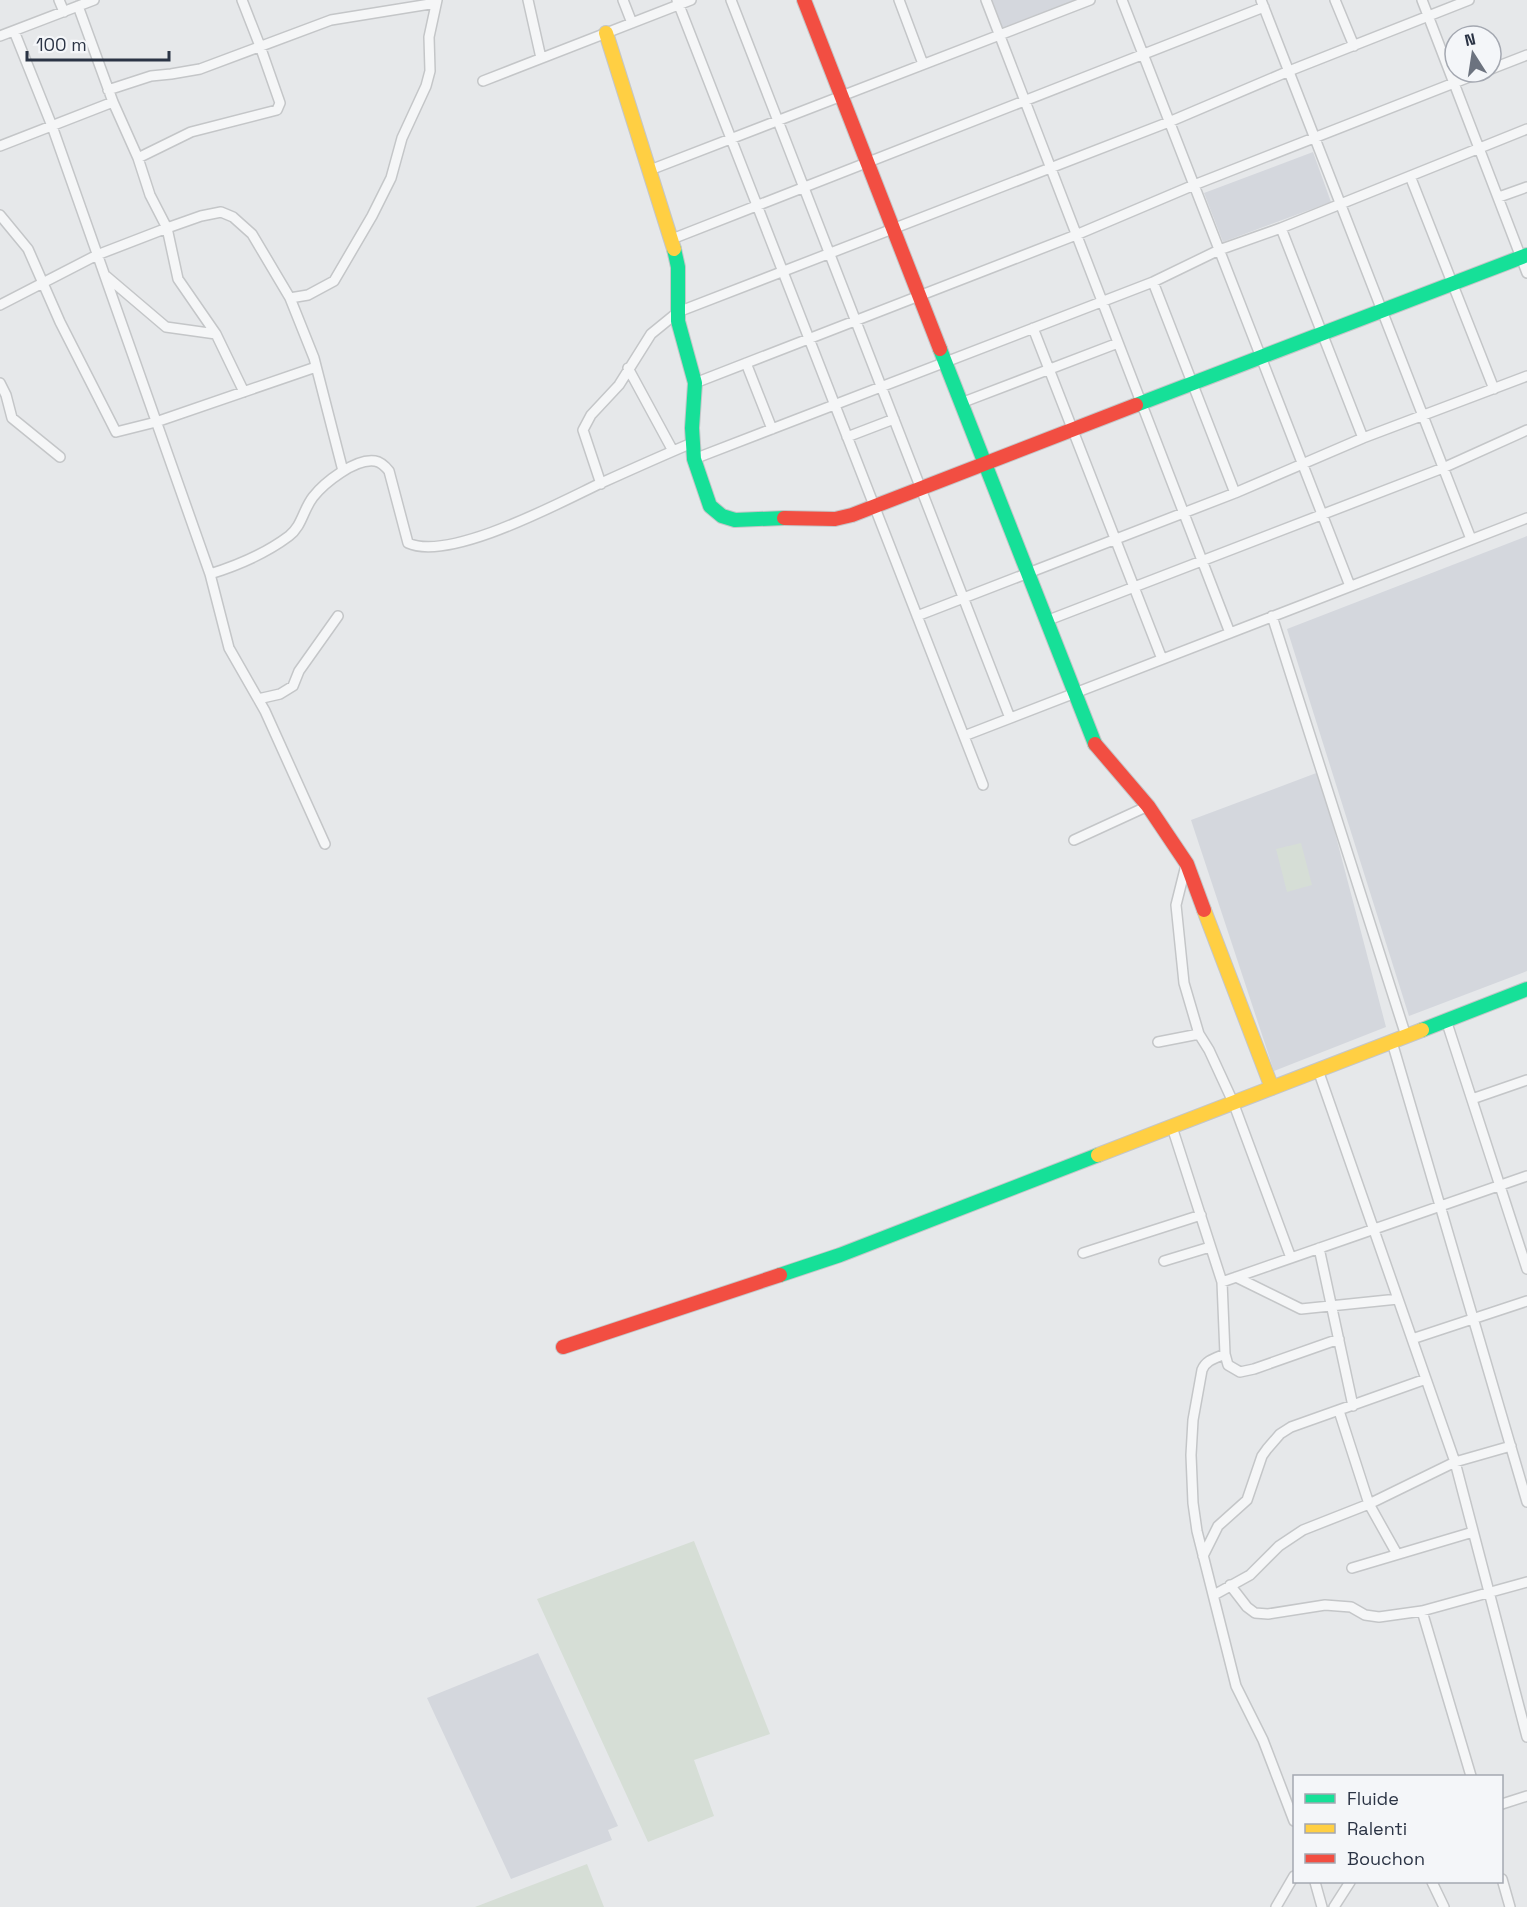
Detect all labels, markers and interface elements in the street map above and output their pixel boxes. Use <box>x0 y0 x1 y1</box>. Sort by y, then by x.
scale bar <box>27 24 170 62</box>
north arrow <box>1443 24 1503 84</box>
text: N <box>1463 28 1477 51</box>
text: 100 m <box>36 33 87 56</box>
legend <box>1293 1775 1503 1883</box>
text: Fluide <box>1347 1787 1399 1810</box>
text: Ralenti <box>1347 1817 1407 1840</box>
text: Bouchon <box>1347 1847 1425 1870</box>

